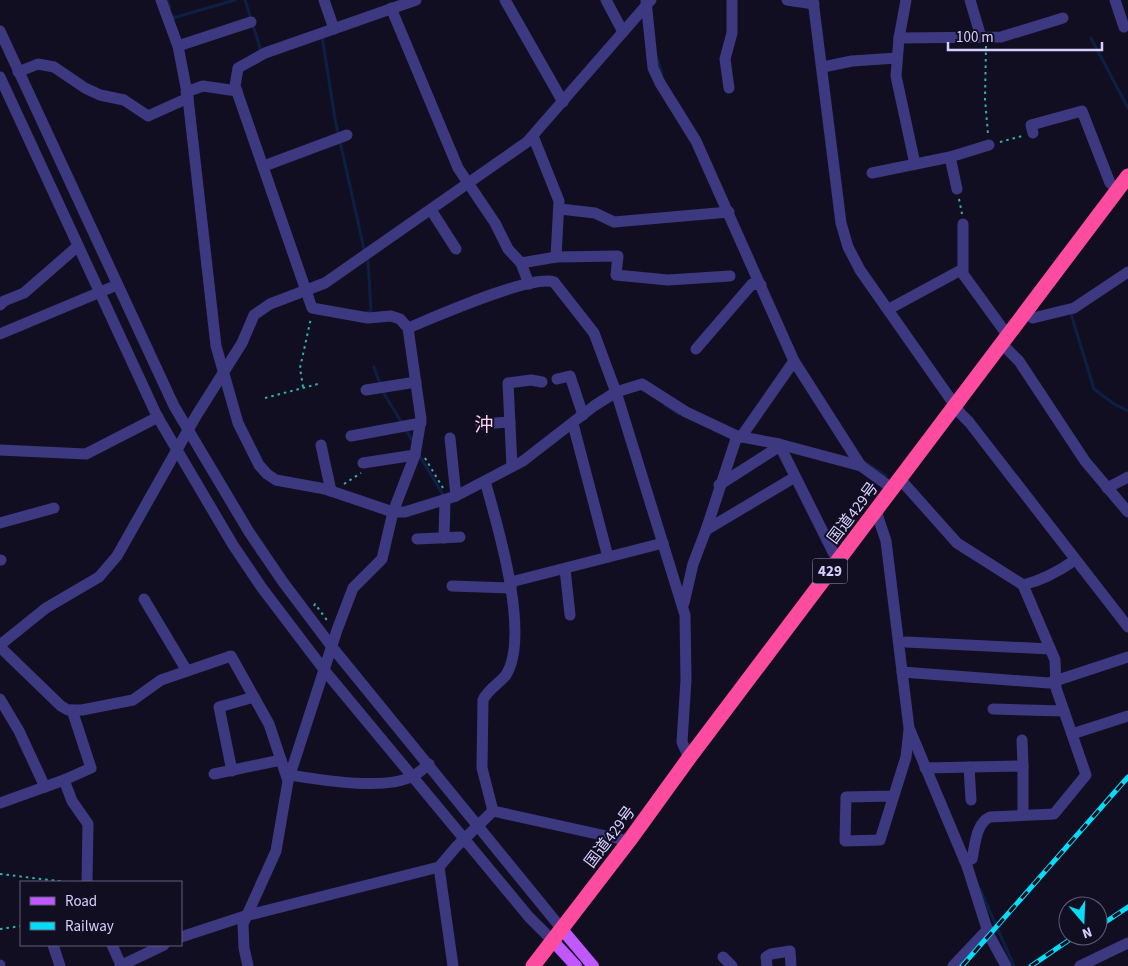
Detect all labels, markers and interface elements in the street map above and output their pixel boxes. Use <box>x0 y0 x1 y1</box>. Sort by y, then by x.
scale bar <box>948 20 1102 52</box>
text: 100 m <box>956 27 994 48</box>
district label: 沖 <box>474 412 494 439</box>
street label: 国道429号 <box>823 478 883 548</box>
road number: 429 <box>812 558 848 584</box>
street label: 国道429号 <box>580 802 640 872</box>
legend <box>20 881 182 946</box>
text: Road <box>65 891 97 912</box>
north arrow <box>1058 896 1108 946</box>
text: Railway <box>65 916 114 937</box>
text: N <box>1079 921 1095 943</box>

